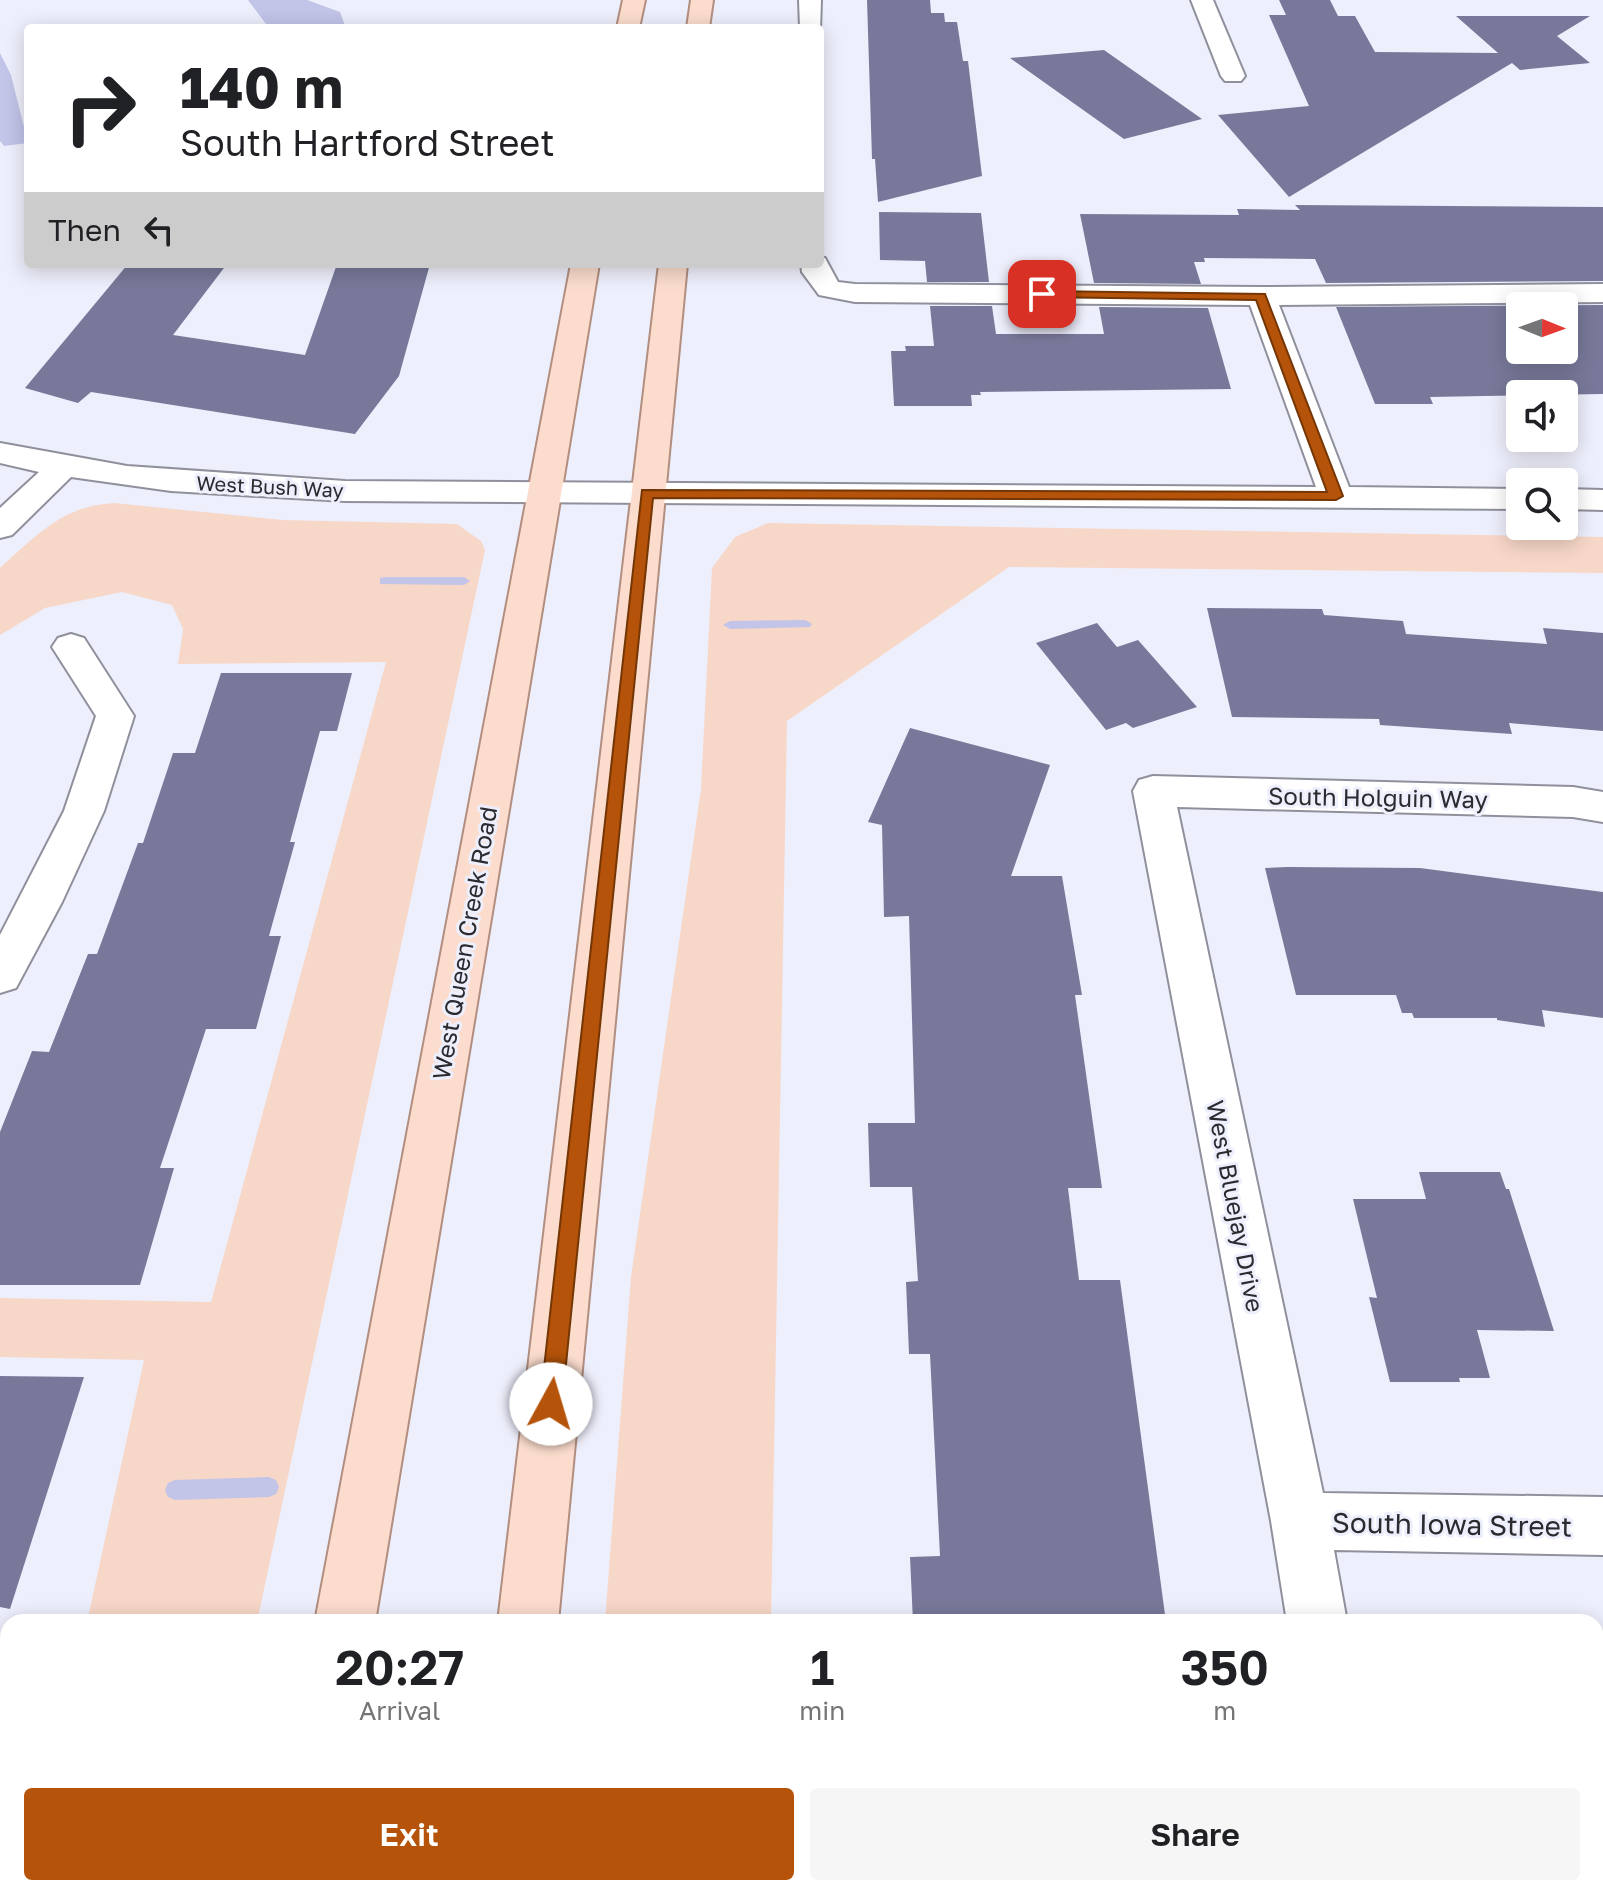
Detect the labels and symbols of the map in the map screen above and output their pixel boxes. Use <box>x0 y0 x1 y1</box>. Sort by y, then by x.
pin <box>1008 260 1076 328</box>
north arrow <box>1506 292 1578 364</box>
street label: West Bush Way <box>196 470 344 502</box>
street label: South Holguin Way <box>1268 781 1488 813</box>
street label: West Queen Creek Road <box>426 804 502 1082</box>
street label: West Bluejay Drive <box>1201 1098 1271 1314</box>
position arrow <box>509 1362 593 1446</box>
street label: South Iowa Street <box>1332 1505 1572 1543</box>

